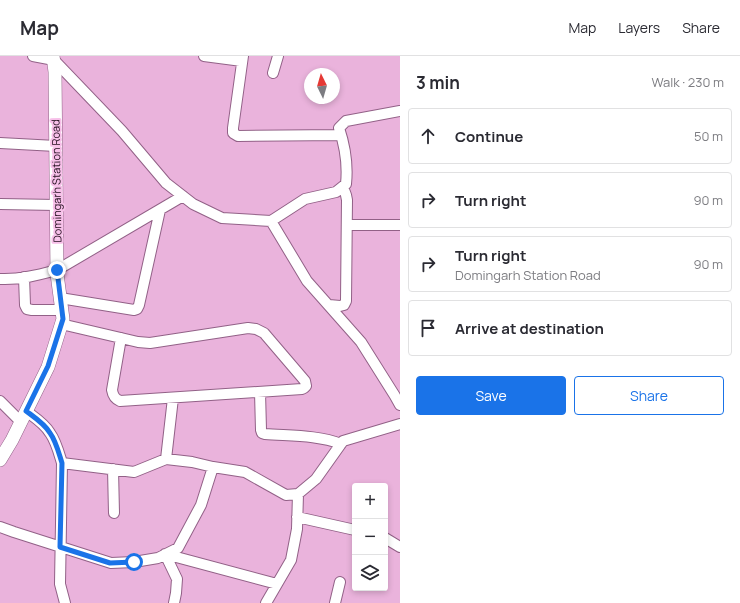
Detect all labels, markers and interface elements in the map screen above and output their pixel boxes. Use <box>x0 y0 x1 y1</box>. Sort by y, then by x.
text: Map <box>20 15 59 41</box>
text: Map <box>568 18 596 37</box>
text: Layers <box>618 18 660 37</box>
text: Share <box>682 18 720 37</box>
north arrow <box>304 68 340 104</box>
text: 3 min <box>416 71 460 94</box>
text: Walk · 230 m <box>651 73 724 91</box>
street label: Domingarh Station Road <box>47 119 65 243</box>
icon: ahead <box>417 125 439 147</box>
text: Continue <box>455 126 523 147</box>
text: 50 m <box>694 127 723 145</box>
icon: right <box>417 189 439 211</box>
text: Turn right <box>455 190 526 211</box>
text: 90 m <box>693 191 723 209</box>
text: Turn right <box>455 245 526 266</box>
icon: right <box>417 253 439 275</box>
text: 90 m <box>693 255 723 273</box>
route end <box>48 261 66 279</box>
text: Domingarh Station Road <box>455 266 601 284</box>
icon: arrive <box>417 317 439 339</box>
text: Arrive at destination <box>455 318 604 339</box>
button: Save <box>416 376 566 415</box>
button: Share <box>574 376 724 415</box>
map controls <box>352 483 388 591</box>
button: + <box>352 483 388 519</box>
button: − <box>352 519 388 555</box>
route start <box>125 553 143 571</box>
button: layers <box>352 555 388 591</box>

